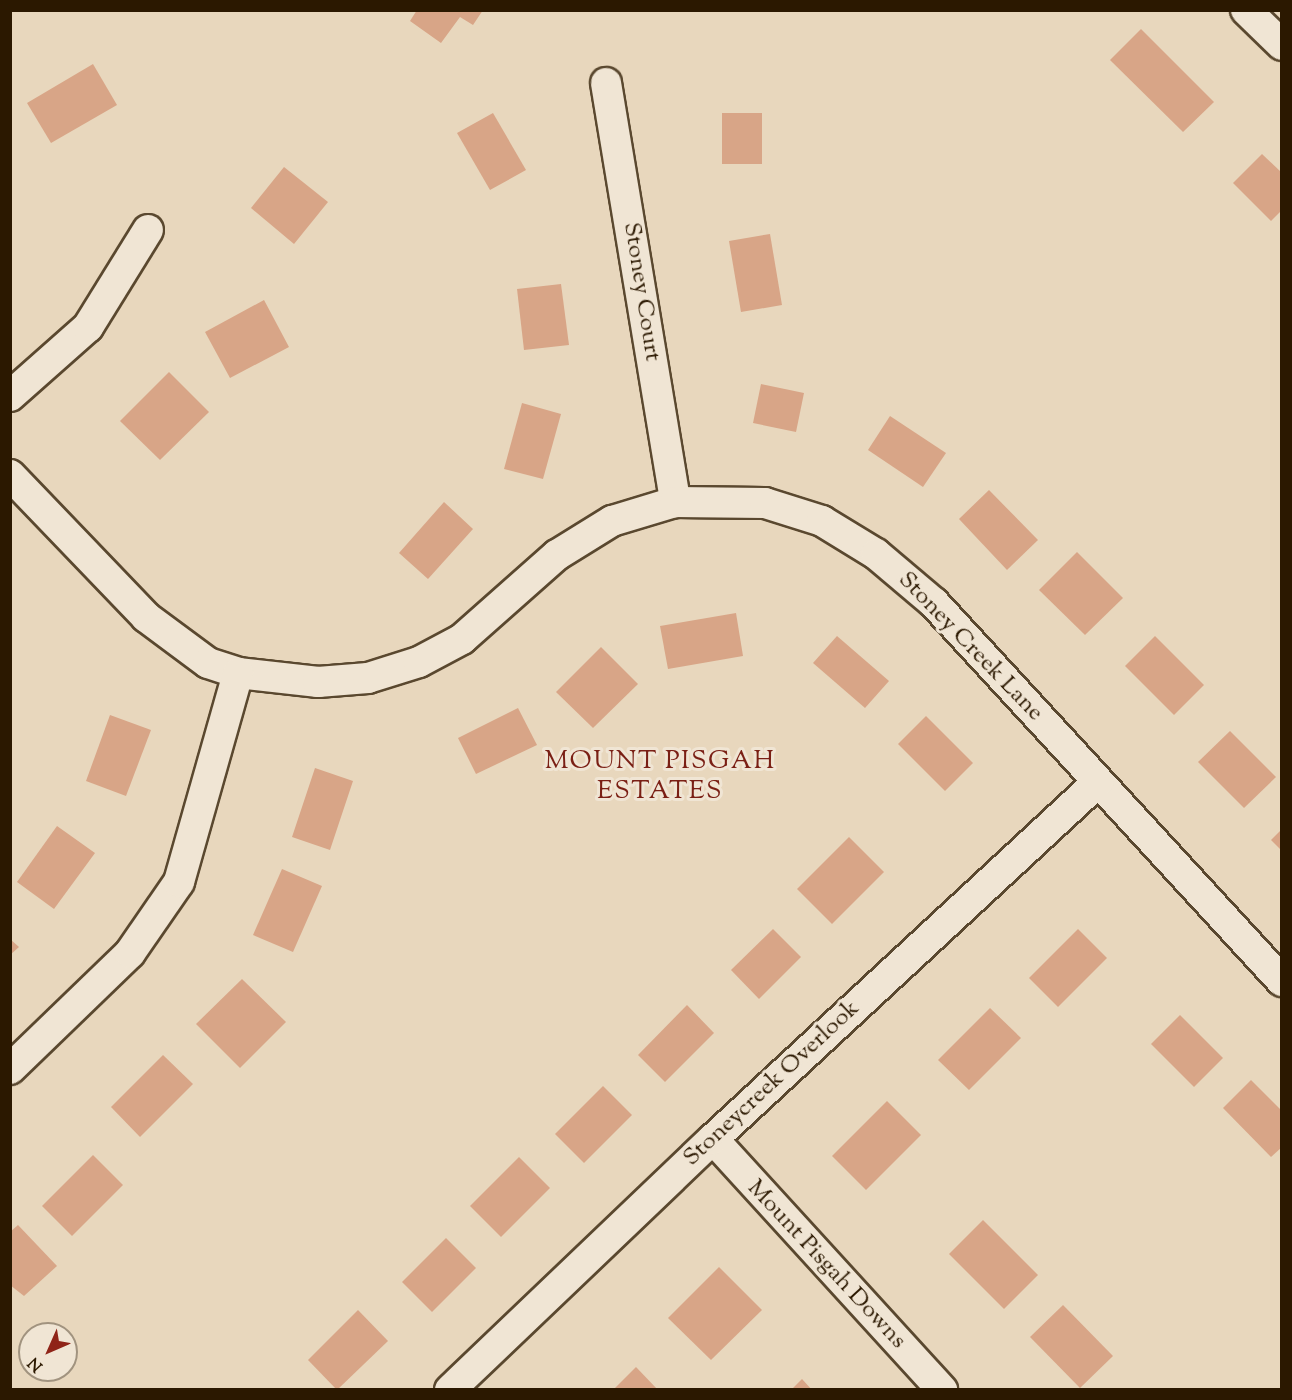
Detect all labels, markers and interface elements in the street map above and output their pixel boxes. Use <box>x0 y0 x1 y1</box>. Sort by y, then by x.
street label: Stoney Court <box>616 220 666 364</box>
street label: Stoney Creek Lane <box>891 566 1049 728</box>
district label: MOUNT PISGAH ESTATES <box>544 746 776 808</box>
street label: Stoneycreek Overlook <box>678 995 866 1173</box>
street label: Mount Pisgah Downs <box>740 1175 912 1355</box>
north arrow <box>18 1322 78 1382</box>
text: N <box>24 1351 49 1376</box>

